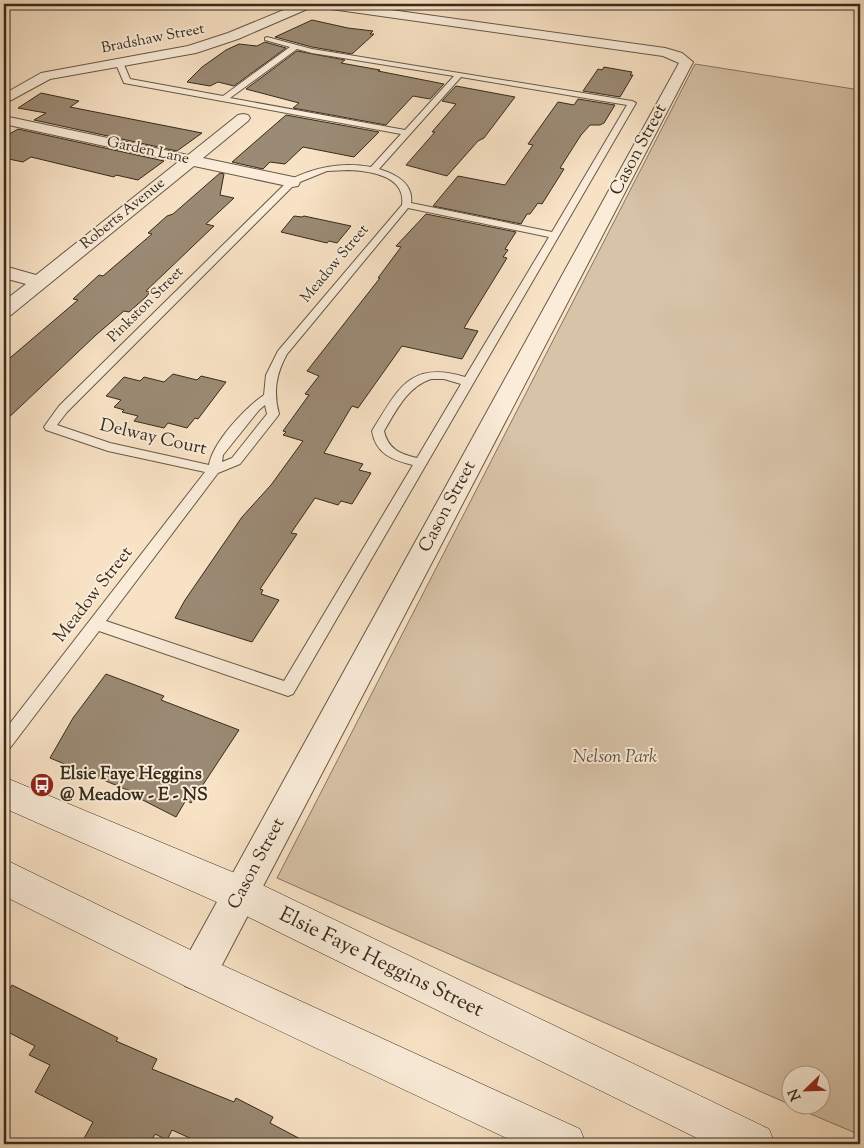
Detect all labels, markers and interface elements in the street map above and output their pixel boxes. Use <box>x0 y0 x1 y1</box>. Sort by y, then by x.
street label: Bradshaw Street <box>100 19 206 59</box>
street label: Cason Street <box>604 100 674 200</box>
street label: Garden Lane <box>105 132 191 170</box>
street label: Roberts Avenue <box>76 173 170 255</box>
street label: Meadow Street <box>296 220 374 308</box>
street label: Pinkston Street <box>103 262 189 348</box>
street label: Delway Court <box>97 413 209 463</box>
street label: Cason Street <box>413 457 483 557</box>
street label: Meadow Street <box>48 541 140 649</box>
park label: Nelson Park <box>573 745 657 771</box>
place label: Elsie Faye Heggins @ Meadow - E - NS <box>60 762 208 809</box>
bus stop icon: Elsie Faye Heggins @ Meadow - E - NS <box>29 772 55 798</box>
street label: Cason Street <box>222 814 292 914</box>
street label: Elsie Faye Heggins Street <box>274 900 488 1026</box>
north arrow <box>782 1066 832 1116</box>
text: N <box>784 1085 807 1103</box>

